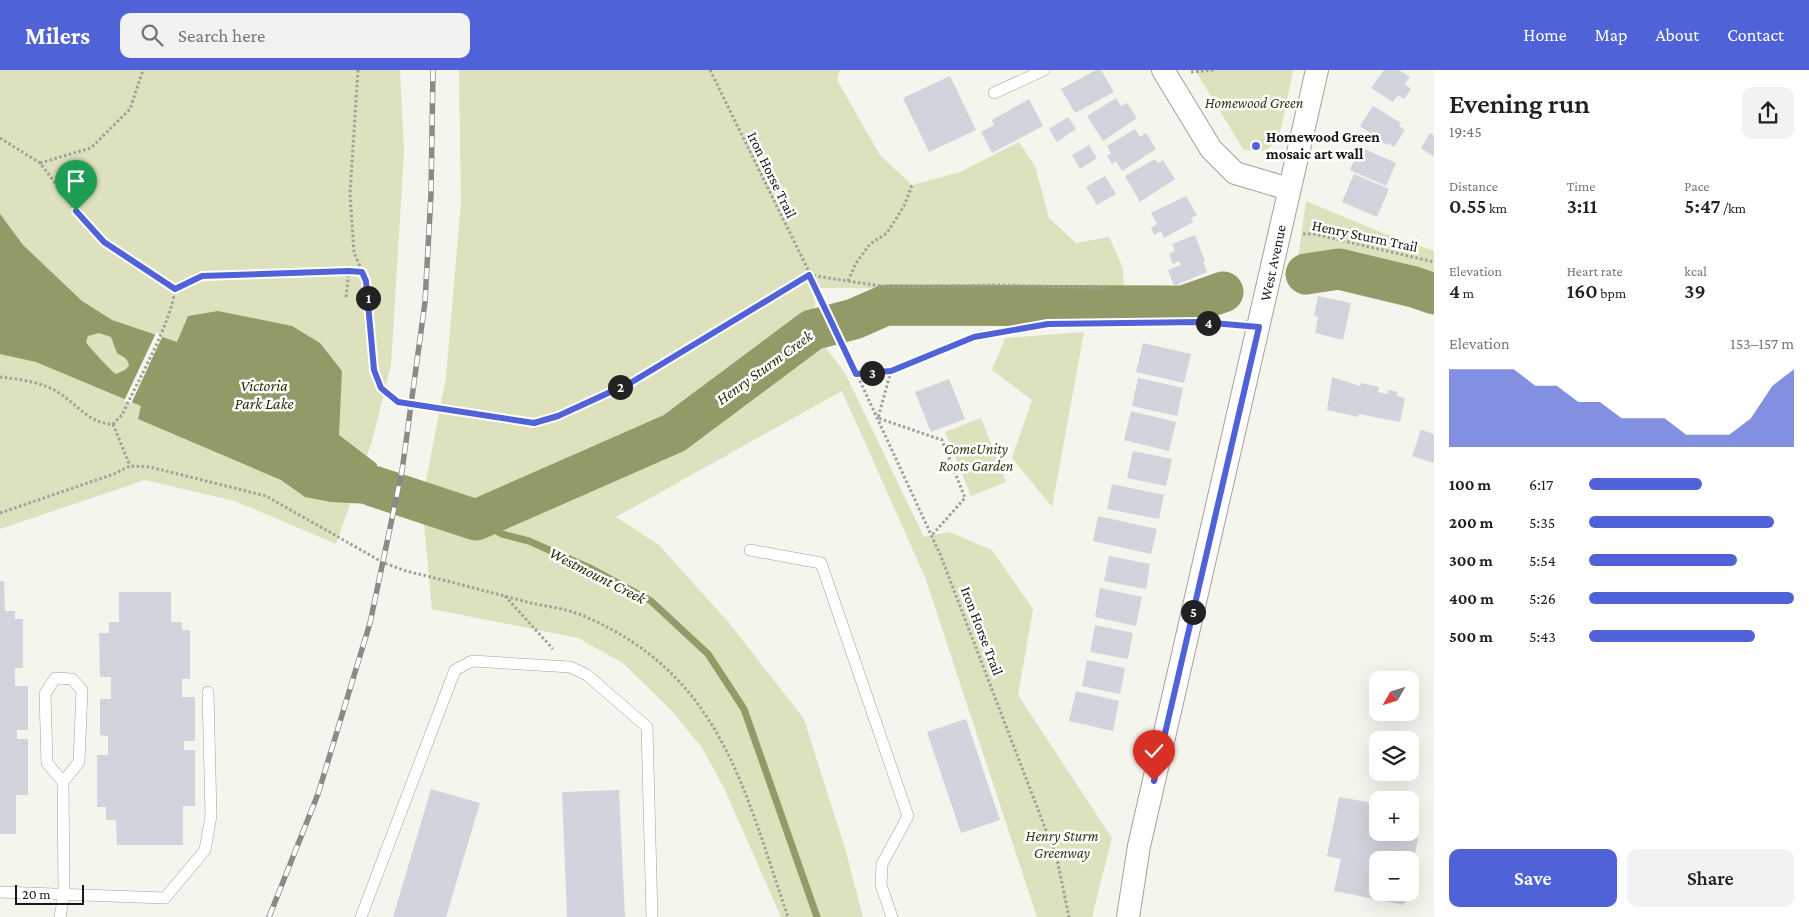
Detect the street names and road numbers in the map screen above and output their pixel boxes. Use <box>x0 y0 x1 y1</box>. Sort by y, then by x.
street label: Iron Horse Trail <box>744 129 800 221</box>
street label: Henry Sturm Trail <box>1310 217 1419 256</box>
street label: West Avenue <box>1257 223 1289 303</box>
street label: Iron Horse Trail <box>958 584 1006 678</box>

